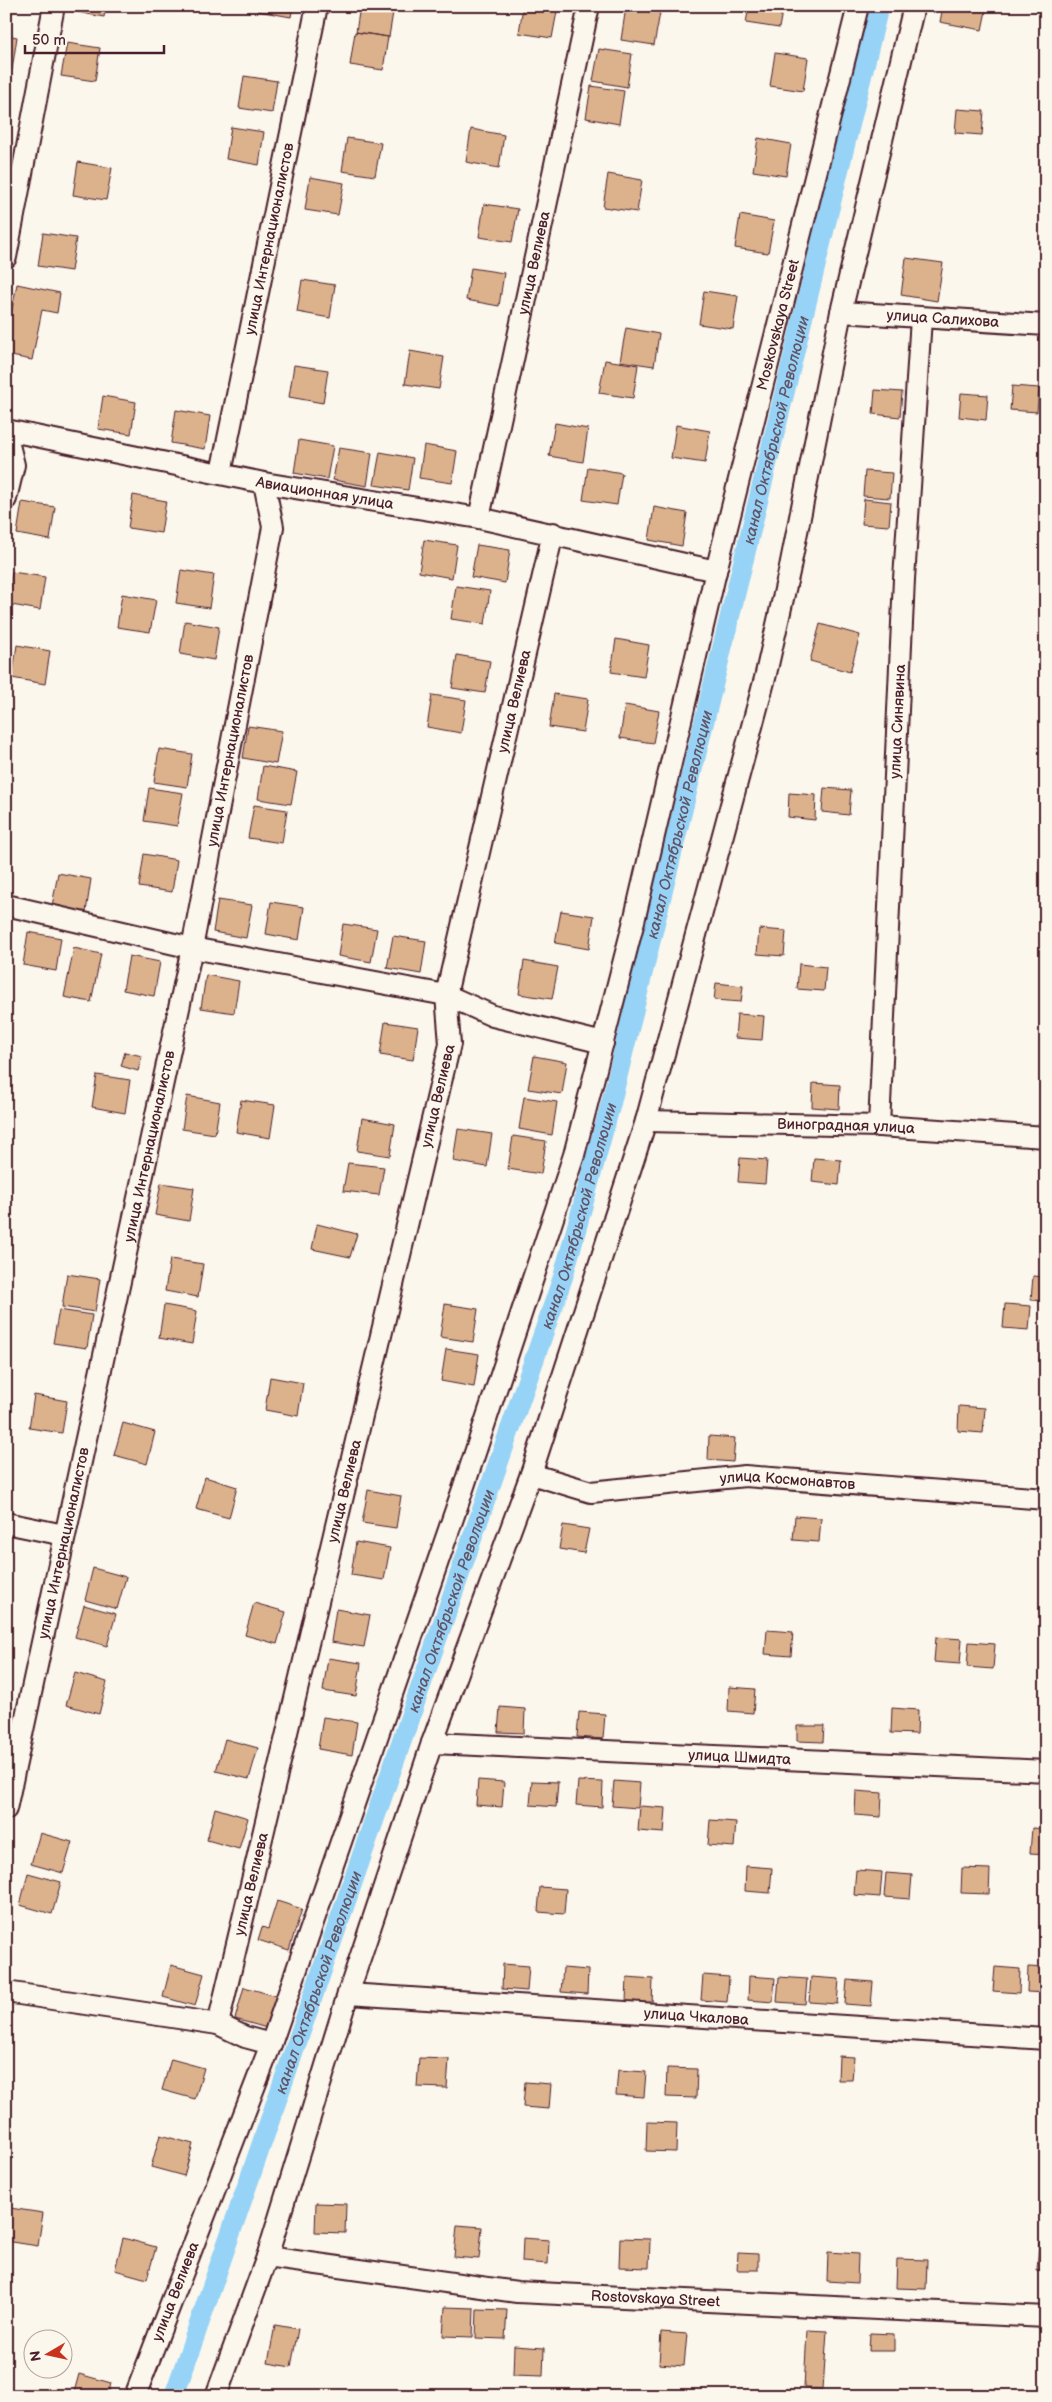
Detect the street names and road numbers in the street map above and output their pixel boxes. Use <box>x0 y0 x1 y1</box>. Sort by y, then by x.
street label: улица Интернационалистов <box>241 141 299 337</box>
street label: улица Велиева <box>514 209 555 316</box>
street label: Moskovskaya Street <box>753 257 804 392</box>
street label: улица Салихова <box>886 306 1000 332</box>
street label: Авиационная улица <box>253 472 395 514</box>
street label: улица Велиева <box>493 648 536 755</box>
street label: улица Интернационалистов <box>203 653 258 848</box>
street label: улица Синявина <box>886 664 910 779</box>
street label: улица Велиева <box>417 1042 460 1150</box>
street label: улица Интернационалистов <box>120 1049 180 1244</box>
street label: Виноградная улица <box>777 1115 916 1138</box>
street label: улица Велиева <box>323 1437 366 1545</box>
street label: улица Интернационалистов <box>34 1446 94 1641</box>
street label: улица Космонавтов <box>719 1467 856 1494</box>
street label: улица Шмидта <box>688 1746 792 1769</box>
street label: улица Велиева <box>230 1831 273 1938</box>
street label: улица Чкалова <box>643 2004 750 2030</box>
street label: улица Велиева <box>148 2239 204 2344</box>
street label: Rostovskaya Street <box>590 2286 721 2312</box>

